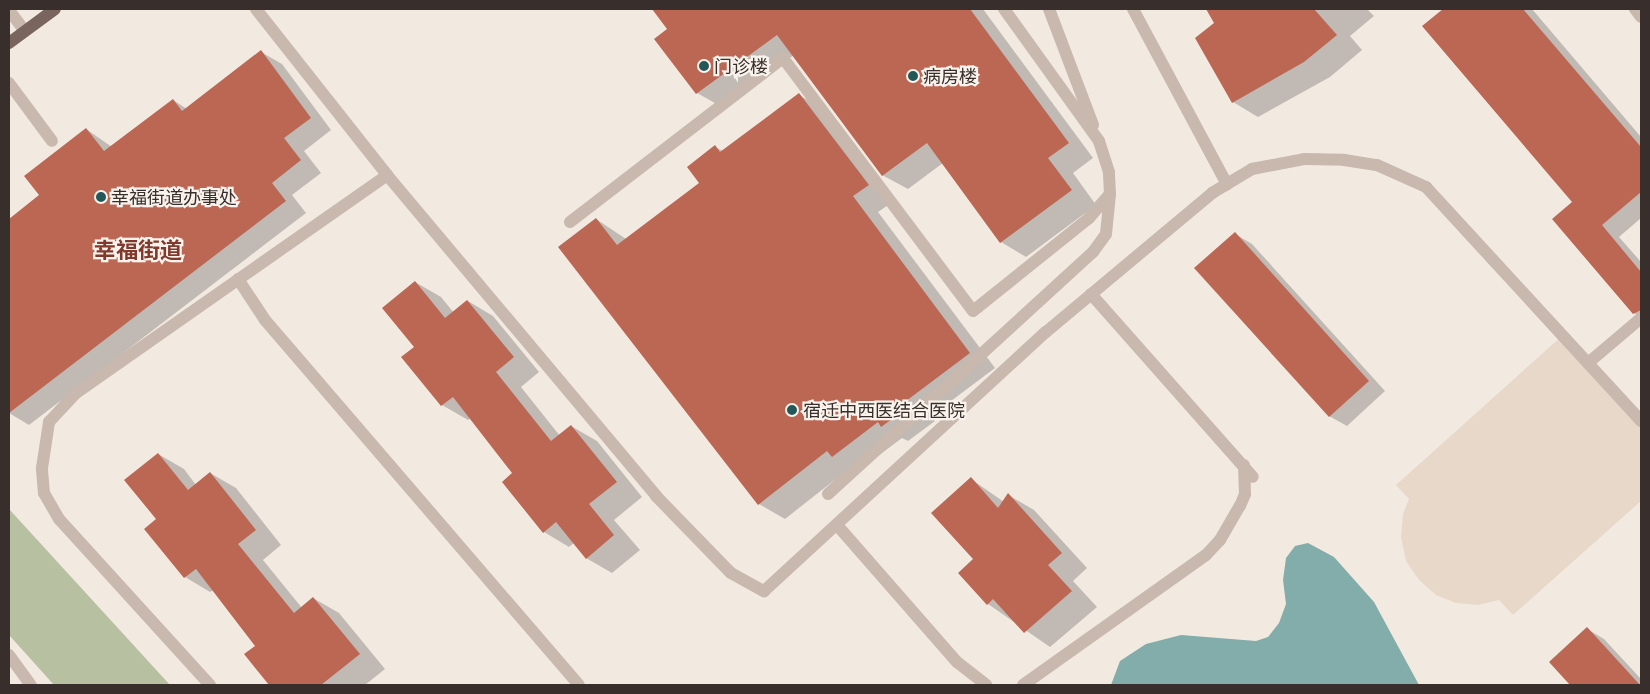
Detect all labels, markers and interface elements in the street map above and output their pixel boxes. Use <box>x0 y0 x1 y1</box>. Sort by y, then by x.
place label: 门诊楼 <box>714 55 768 77</box>
marker: 门诊楼 <box>698 60 710 72</box>
place label: 病房楼 <box>923 65 977 87</box>
marker: 病房楼 <box>907 70 919 82</box>
place label: 幸福街道办事处 <box>111 186 237 208</box>
marker: 幸福街道办事处 <box>95 191 107 203</box>
district label: 幸福街道 <box>94 237 182 263</box>
place label: 宿迁中西医结合医院 <box>803 399 965 421</box>
marker: 宿迁中西医结合医院 <box>785 403 799 417</box>

